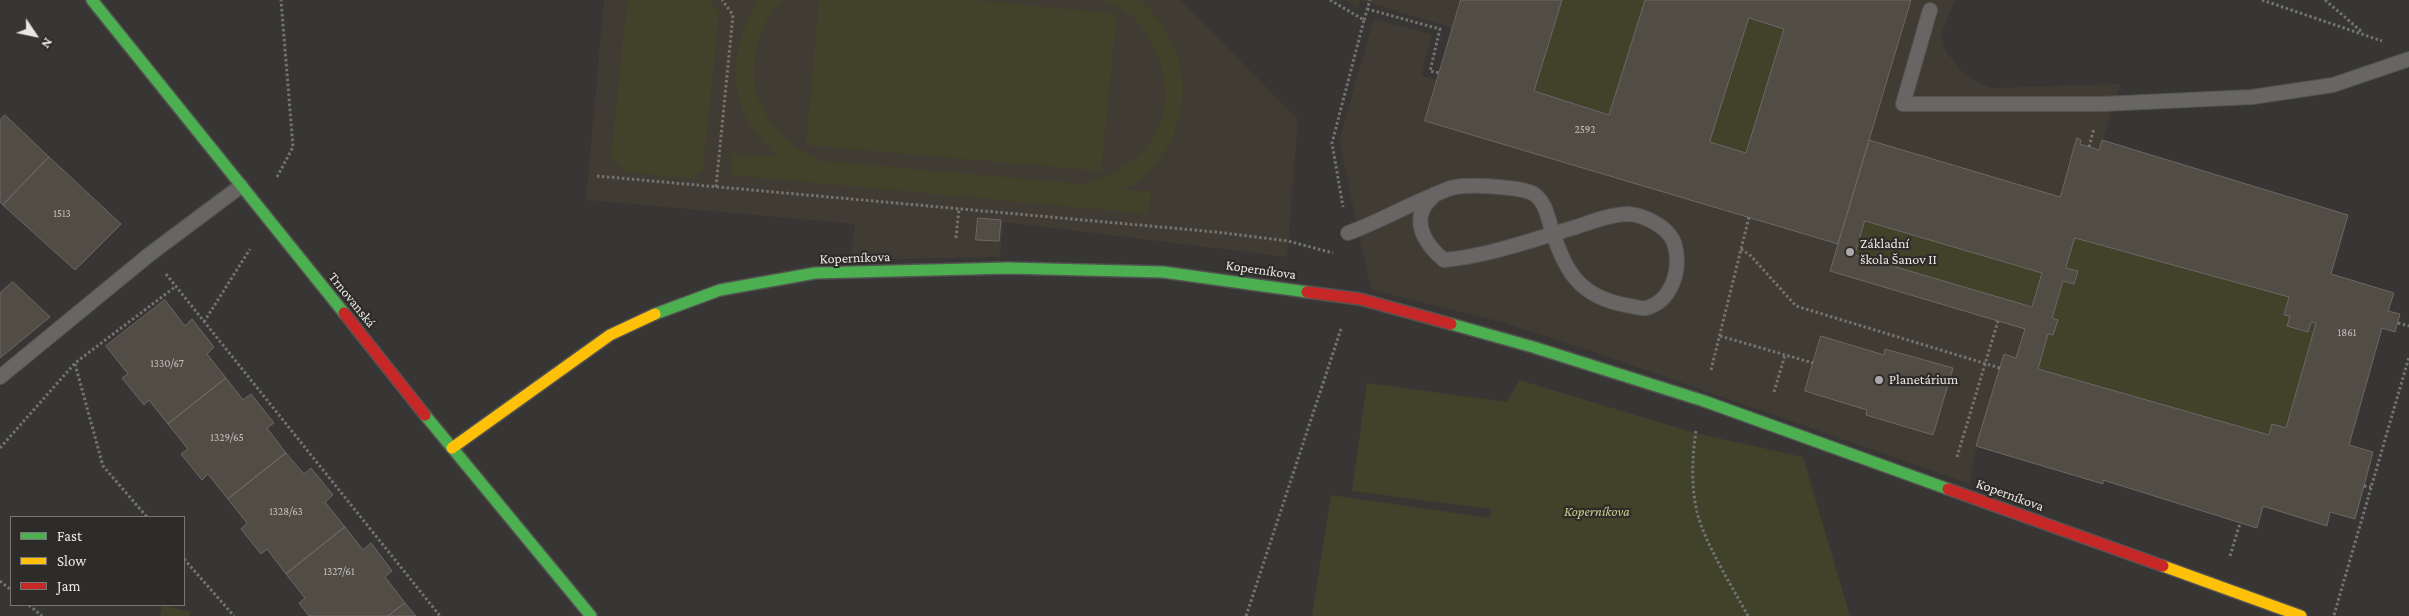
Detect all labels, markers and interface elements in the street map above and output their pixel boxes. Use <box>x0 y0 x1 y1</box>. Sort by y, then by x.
north arrow <box>10 10 60 60</box>
text: N <box>38 35 57 52</box>
house number: 2592 <box>1575 123 1595 137</box>
house number: 1513 <box>53 207 71 221</box>
place label: Základní škola Šanov II <box>1860 236 1937 268</box>
marker: Základní škola Šanov II <box>1844 246 1856 258</box>
street label: Koperníkova <box>819 248 891 268</box>
street label: Koperníkova <box>1225 257 1297 283</box>
street label: Trnovanská <box>325 269 379 331</box>
house number: 1861 <box>2338 326 2356 340</box>
house number: 1330/67 <box>150 357 184 371</box>
place label: Planetárium <box>1889 372 1958 388</box>
marker: Planetárium <box>1873 374 1885 386</box>
house number: 1329/65 <box>210 431 244 445</box>
street label: Koperníkova <box>1974 475 2046 515</box>
park label: Koperníkova <box>1564 504 1630 520</box>
house number: 1328/63 <box>269 505 303 519</box>
legend <box>10 516 185 606</box>
text: Fast <box>57 528 82 544</box>
text: Slow <box>57 553 86 569</box>
house number: 1327/61 <box>323 565 355 579</box>
text: Jam <box>57 578 80 594</box>

